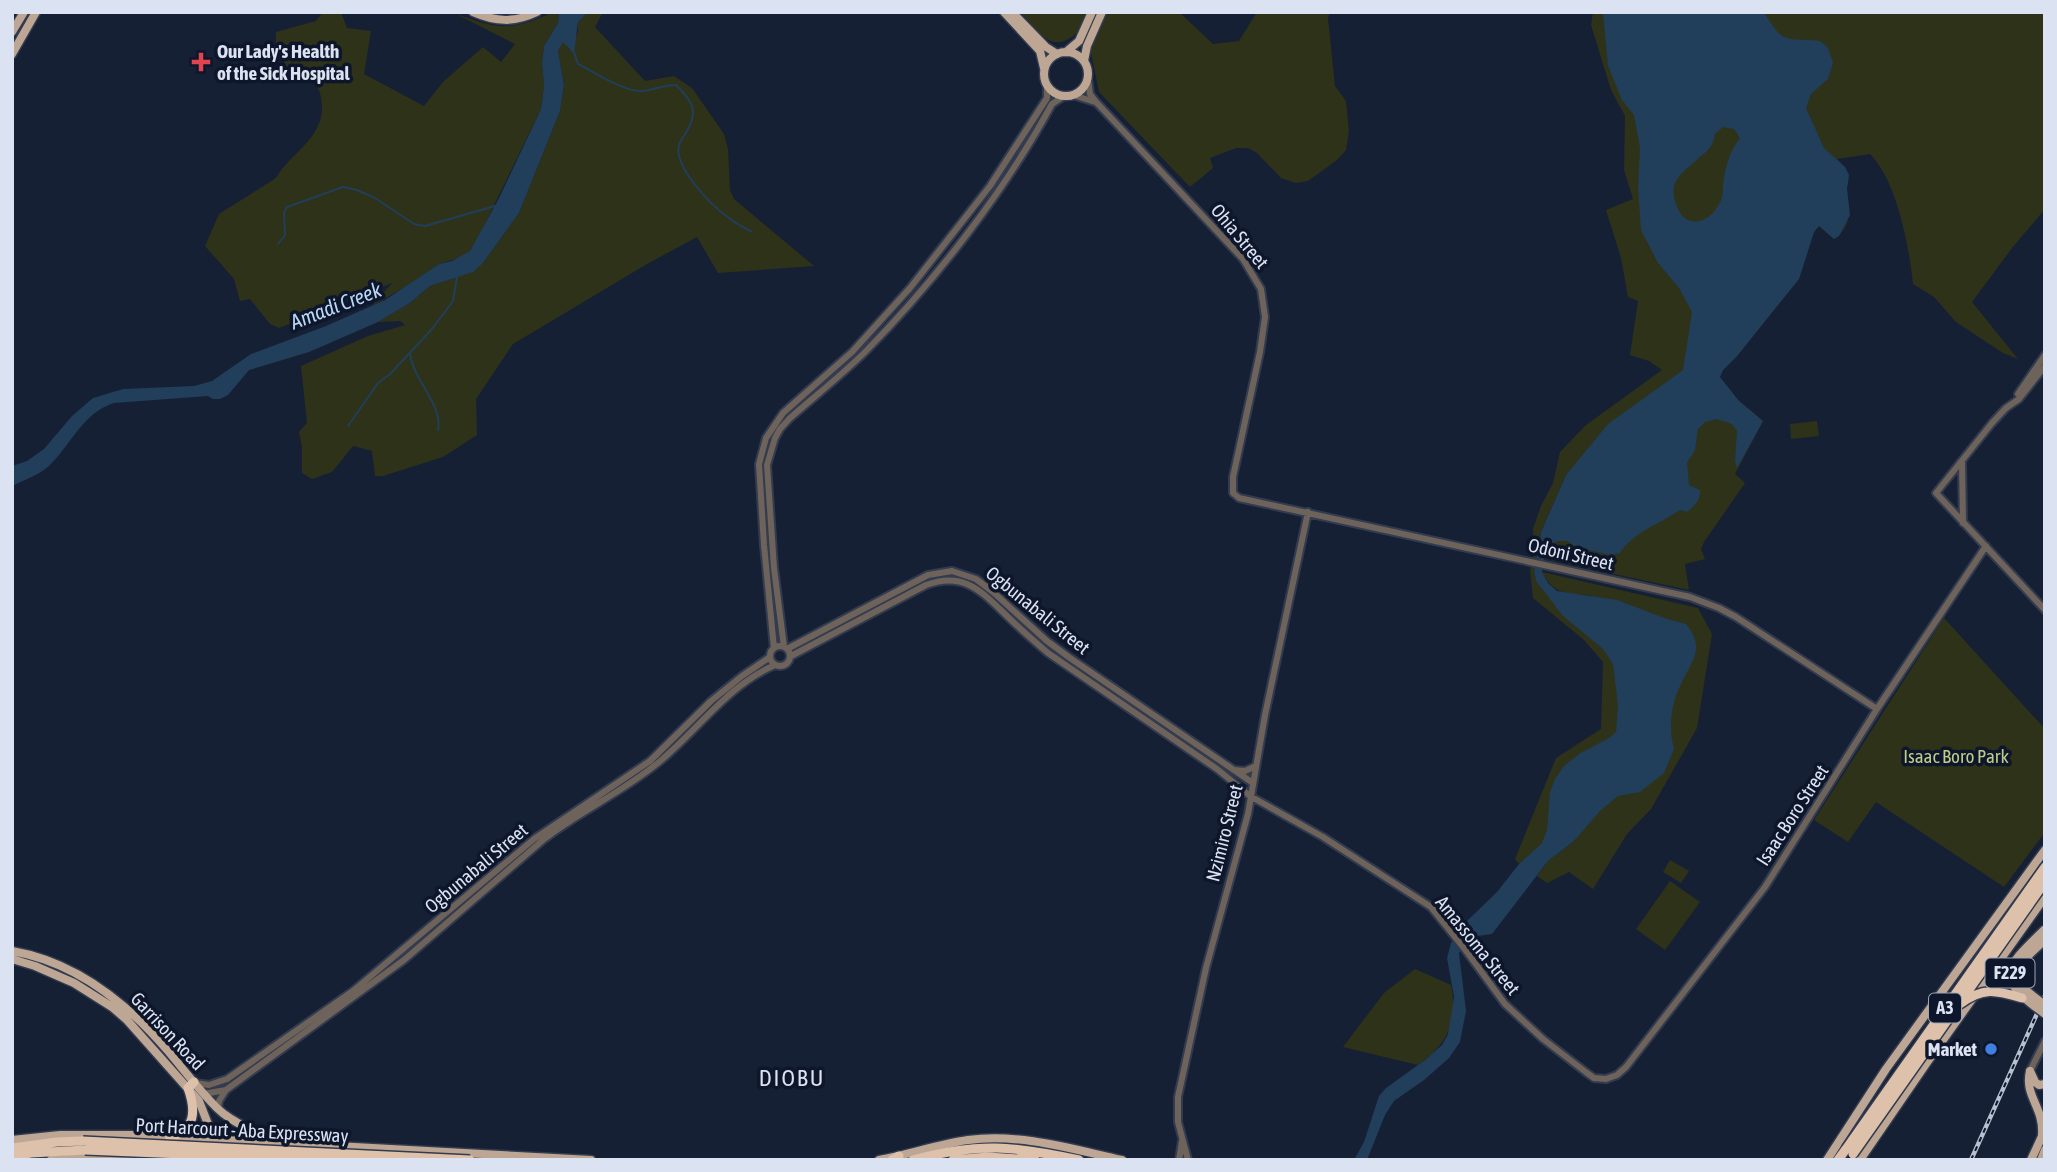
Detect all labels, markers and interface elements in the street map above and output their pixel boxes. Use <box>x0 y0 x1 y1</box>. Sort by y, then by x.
place label: Our Lady's Health of the Sick Hospital <box>217 40 350 84</box>
marker: Our Lady's Health of the Sick Hospital <box>191 52 211 72</box>
street label: Ohia Street <box>1207 199 1273 273</box>
water label: Amadi Creek <box>286 276 385 334</box>
street label: Odoni Street <box>1526 534 1616 574</box>
street label: Ogbunabali Street <box>982 561 1094 659</box>
park label: Isaac Boro Park <box>1903 745 2009 767</box>
street label: Isaac Boro Street <box>1751 761 1833 869</box>
street label: Nzimiro Street <box>1201 782 1247 884</box>
street label: Ogbunabali Street <box>420 819 532 917</box>
street label: Amassoma Street <box>1431 891 1525 999</box>
road number: F229 <box>1986 958 2035 988</box>
street label: Garrison Road <box>126 988 210 1074</box>
road number: A3 <box>1929 993 1961 1023</box>
place label: Market <box>1928 1038 1978 1060</box>
marker: Market <box>1983 1041 1999 1057</box>
district label: DIOBU <box>759 1065 825 1091</box>
street label: Port Harcourt - Aba Expressway <box>135 1113 349 1147</box>

